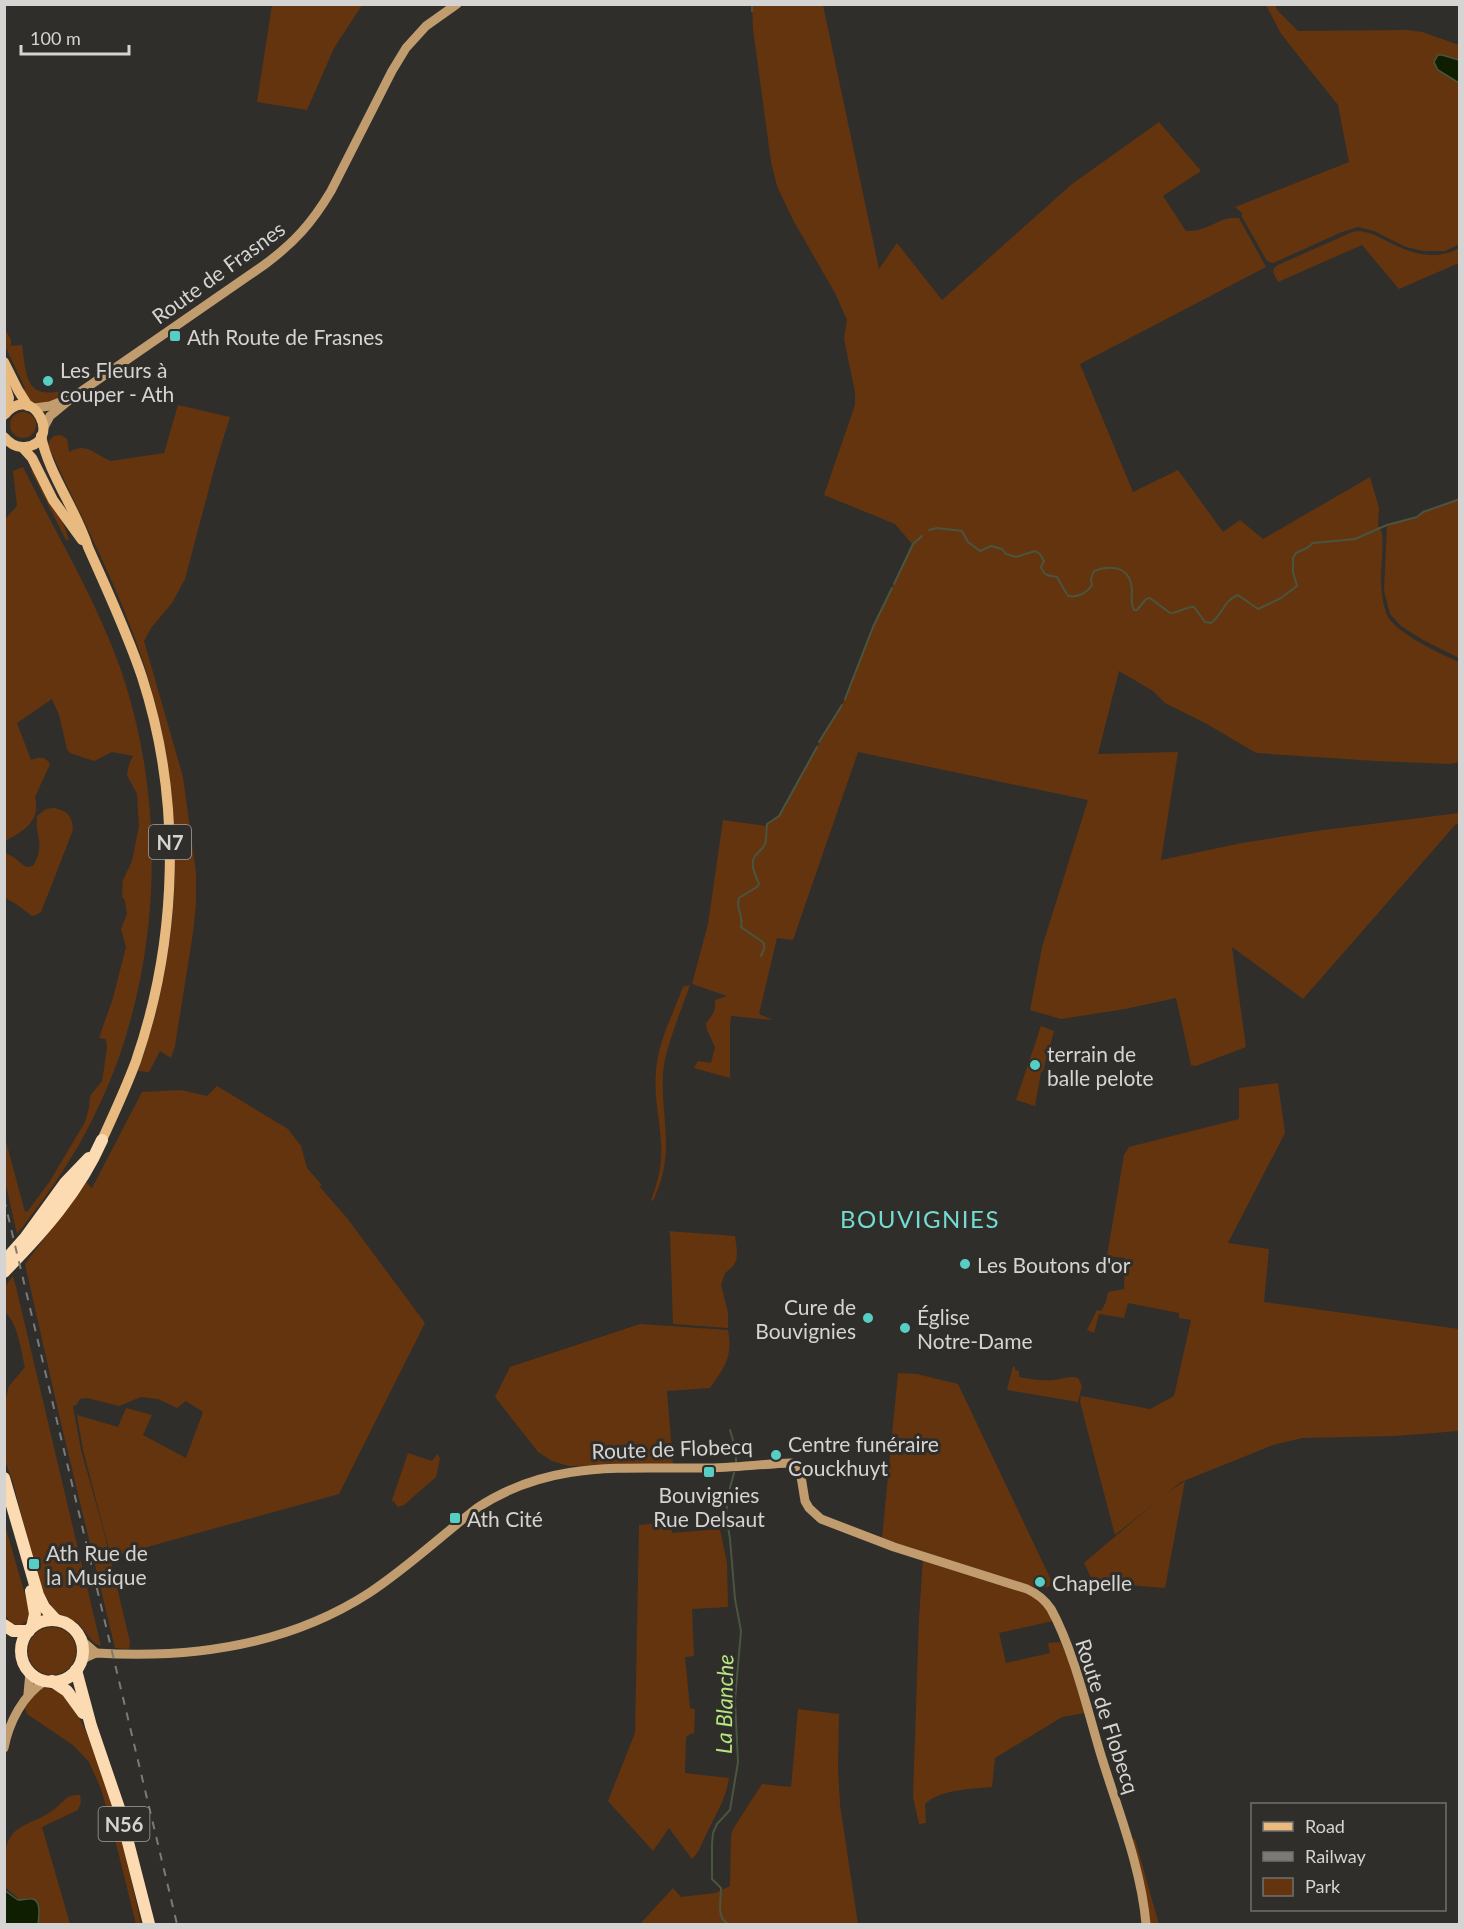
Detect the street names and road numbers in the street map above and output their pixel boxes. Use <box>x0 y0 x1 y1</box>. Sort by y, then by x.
street label: Route de Frasnes <box>147 215 289 329</box>
road number: N7 <box>149 825 191 859</box>
street label: Route de Flobecq <box>591 1433 753 1463</box>
street label: Route de Flobecq <box>1071 1635 1145 1797</box>
road number: N56 <box>98 1807 150 1841</box>

